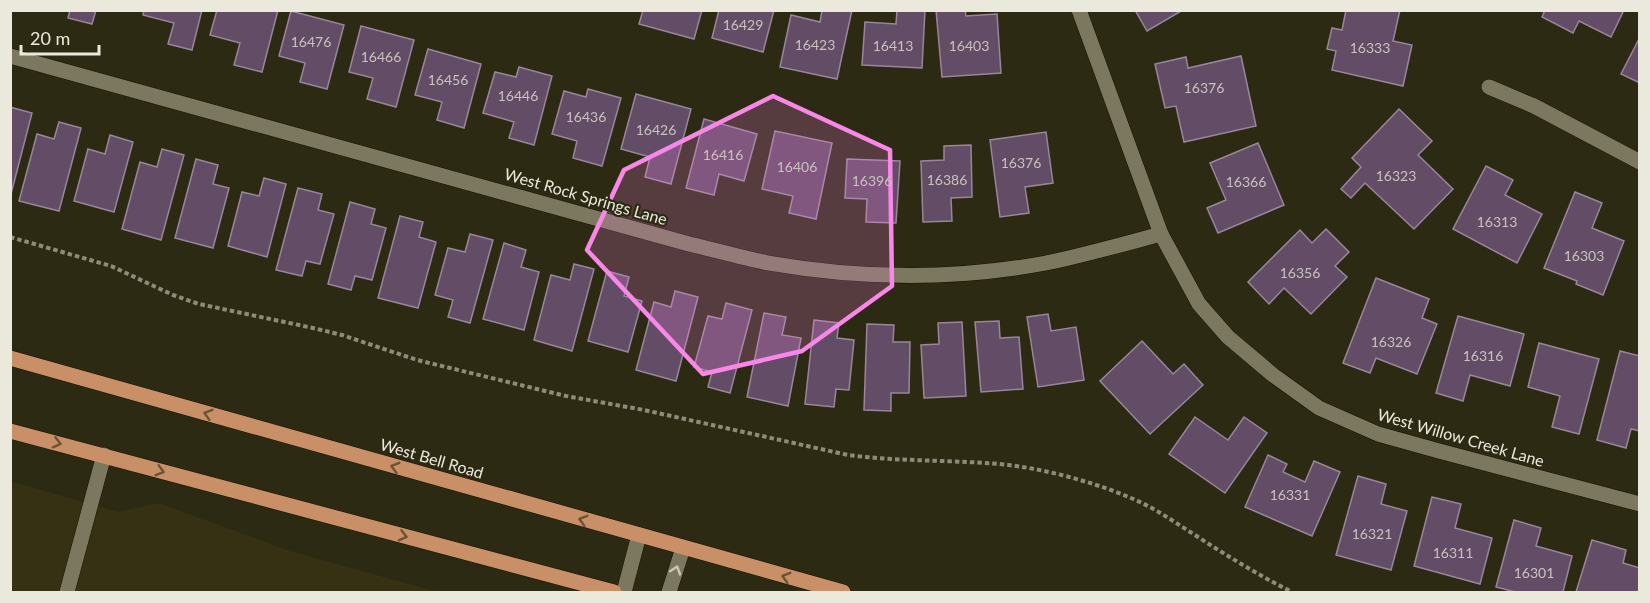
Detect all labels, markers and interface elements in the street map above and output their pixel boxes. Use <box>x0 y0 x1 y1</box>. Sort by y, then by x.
house number: 16429 <box>723 16 763 33</box>
scale bar <box>21 18 99 56</box>
text: 20 m <box>30 27 70 49</box>
house number: 16476 <box>291 33 331 50</box>
house number: 16423 <box>795 36 835 53</box>
house number: 16413 <box>873 37 913 54</box>
house number: 16403 <box>949 37 989 54</box>
house number: 16333 <box>1350 39 1390 56</box>
house number: 16466 <box>361 48 401 65</box>
house number: 16456 <box>428 71 468 88</box>
house number: 16376 <box>1184 79 1224 96</box>
house number: 16446 <box>498 87 538 104</box>
house number: 16436 <box>566 108 606 125</box>
house number: 16426 <box>636 121 676 138</box>
house number: 16416 <box>703 146 743 163</box>
house number: 16376 <box>1001 154 1041 171</box>
house number: 16406 <box>777 158 817 175</box>
street label: West Rock Springs Lane <box>503 164 669 228</box>
house number: 16323 <box>1376 167 1416 184</box>
house number: 16386 <box>927 171 967 188</box>
house number: 16396 <box>852 172 892 189</box>
house number: 16366 <box>1226 173 1266 190</box>
house number: 16313 <box>1477 213 1517 230</box>
house number: 16303 <box>1564 247 1604 264</box>
house number: 16356 <box>1280 264 1320 281</box>
house number: 16326 <box>1371 333 1411 350</box>
house number: 16316 <box>1463 347 1503 364</box>
street label: West Willow Creek Lane <box>1375 404 1547 470</box>
one-way arrow <box>203 409 214 421</box>
street label: West Bell Road <box>378 434 486 482</box>
one-way arrow <box>52 435 62 448</box>
one-way arrow <box>391 461 401 474</box>
one-way arrow <box>154 464 165 476</box>
house number: 16331 <box>1270 486 1310 503</box>
one-way arrow <box>578 514 588 527</box>
house number: 16321 <box>1352 525 1392 542</box>
one-way arrow <box>397 529 408 541</box>
house number: 16311 <box>1433 544 1473 561</box>
house number: 16301 <box>1514 564 1554 581</box>
one-way arrow <box>669 565 681 576</box>
one-way arrow <box>782 572 792 584</box>

